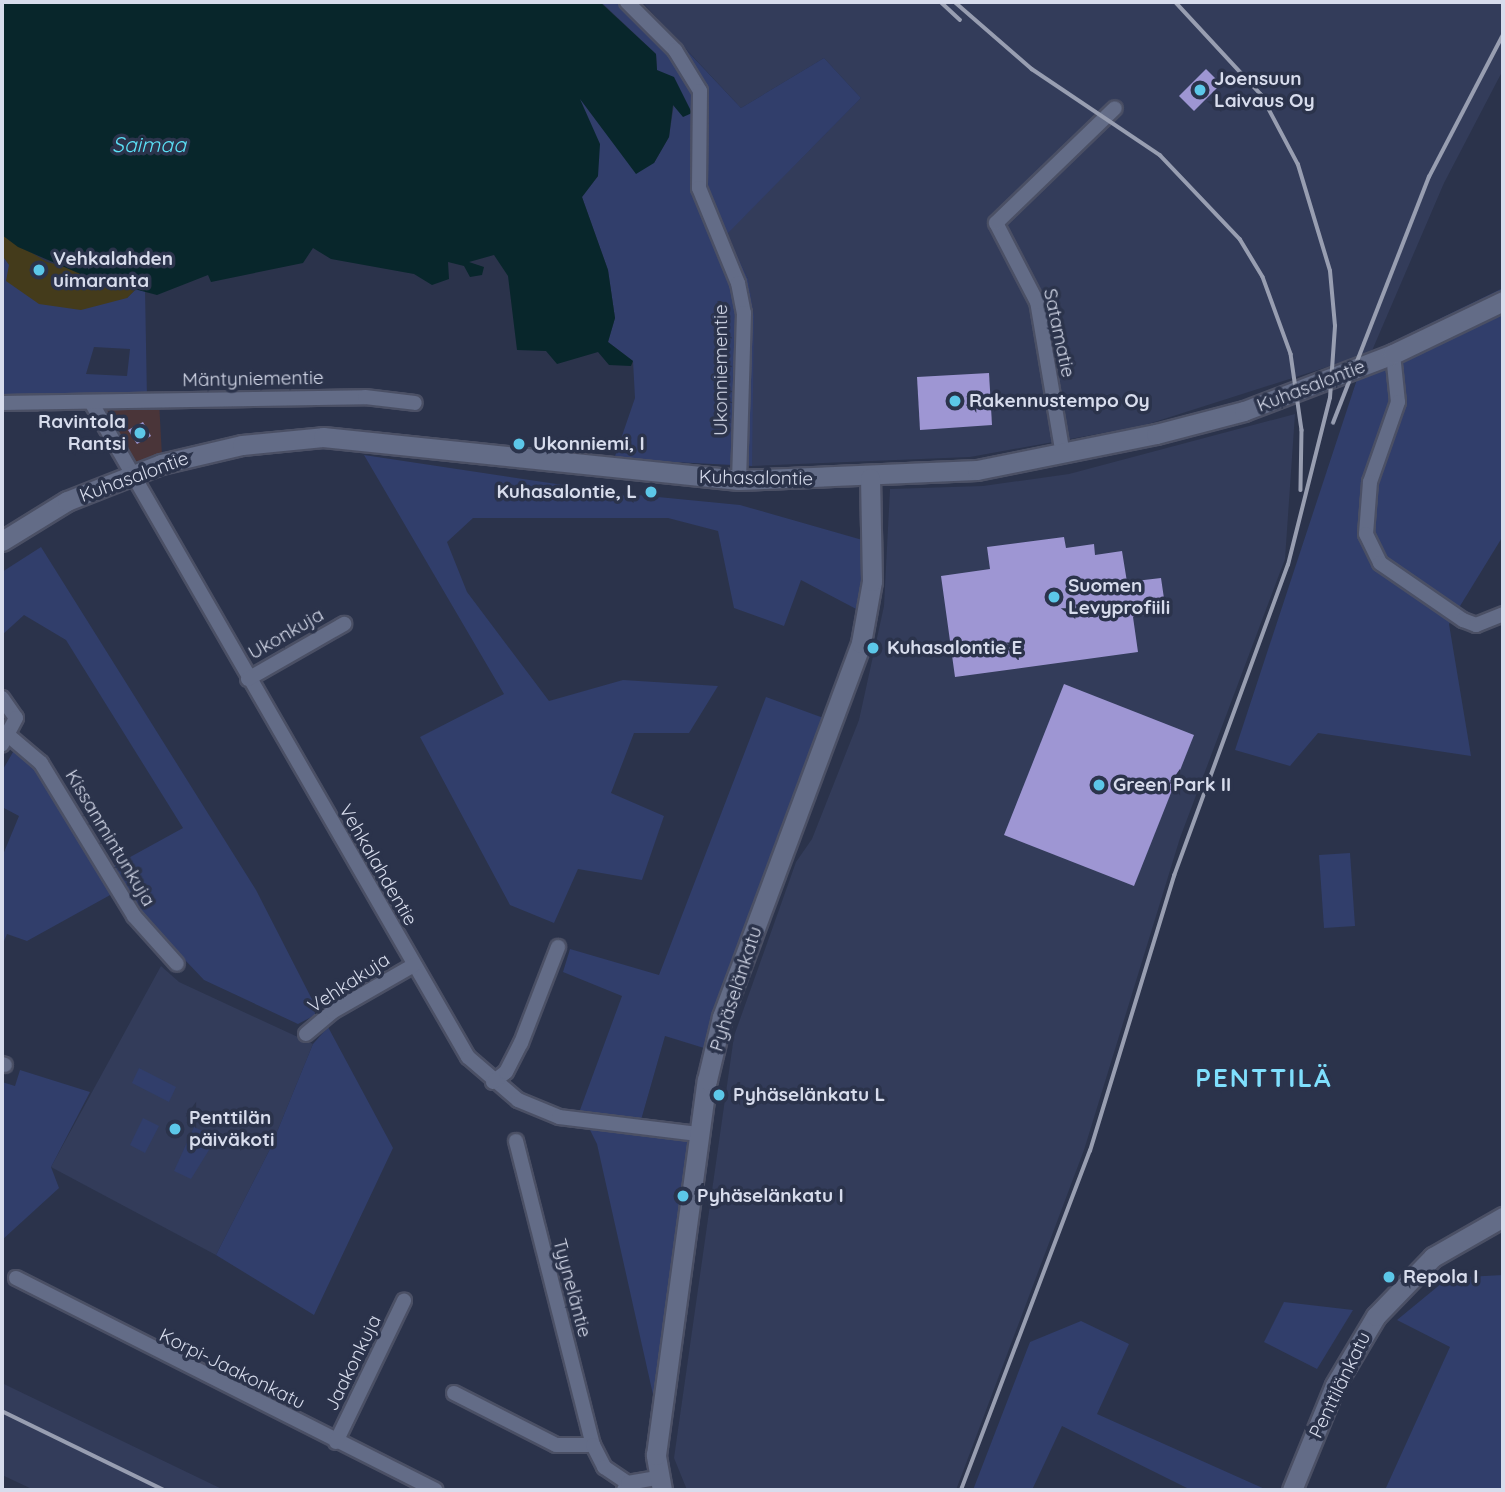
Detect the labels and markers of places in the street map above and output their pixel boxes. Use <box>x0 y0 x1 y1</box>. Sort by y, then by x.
place label: Joensuun Laivaus Oy <box>1214 68 1315 112</box>
marker: Joensuun Laivaus Oy <box>1192 82 1208 98</box>
place label: Vehkalahden uimaranta <box>53 248 173 292</box>
marker: Vehkalahden uimaranta <box>31 262 47 278</box>
place label: Rakennustempo Oy <box>969 390 1150 412</box>
marker: Rakennustempo Oy <box>947 393 963 409</box>
place label: Ravintola Rantsi <box>38 411 126 455</box>
marker: Ravintola Rantsi <box>132 425 148 441</box>
place label: Ukonniemi, I <box>533 433 645 455</box>
marker: Ukonniemi, I <box>511 436 527 452</box>
place label: Kuhasalontie, L <box>497 481 637 503</box>
marker: Kuhasalontie, L <box>643 484 659 500</box>
place label: Suomen Levyprofiili <box>1068 575 1170 619</box>
marker: Suomen Levyprofiili <box>1046 589 1062 605</box>
place label: Kuhasalontie E <box>887 637 1022 659</box>
marker: Kuhasalontie E <box>865 640 881 656</box>
place label: Green Park II <box>1113 774 1231 796</box>
marker: Green Park II <box>1091 777 1107 793</box>
place label: Pyhäselänkatu L <box>733 1084 885 1106</box>
marker: Pyhäselänkatu L <box>711 1087 727 1103</box>
place label: Penttilän päiväkoti <box>189 1107 274 1151</box>
marker: Penttilän päiväkoti <box>167 1121 183 1137</box>
place label: Pyhäselänkatu I <box>697 1185 844 1207</box>
marker: Pyhäselänkatu I <box>675 1188 691 1204</box>
place label: Repola I <box>1403 1266 1479 1288</box>
marker: Repola I <box>1381 1269 1397 1285</box>

